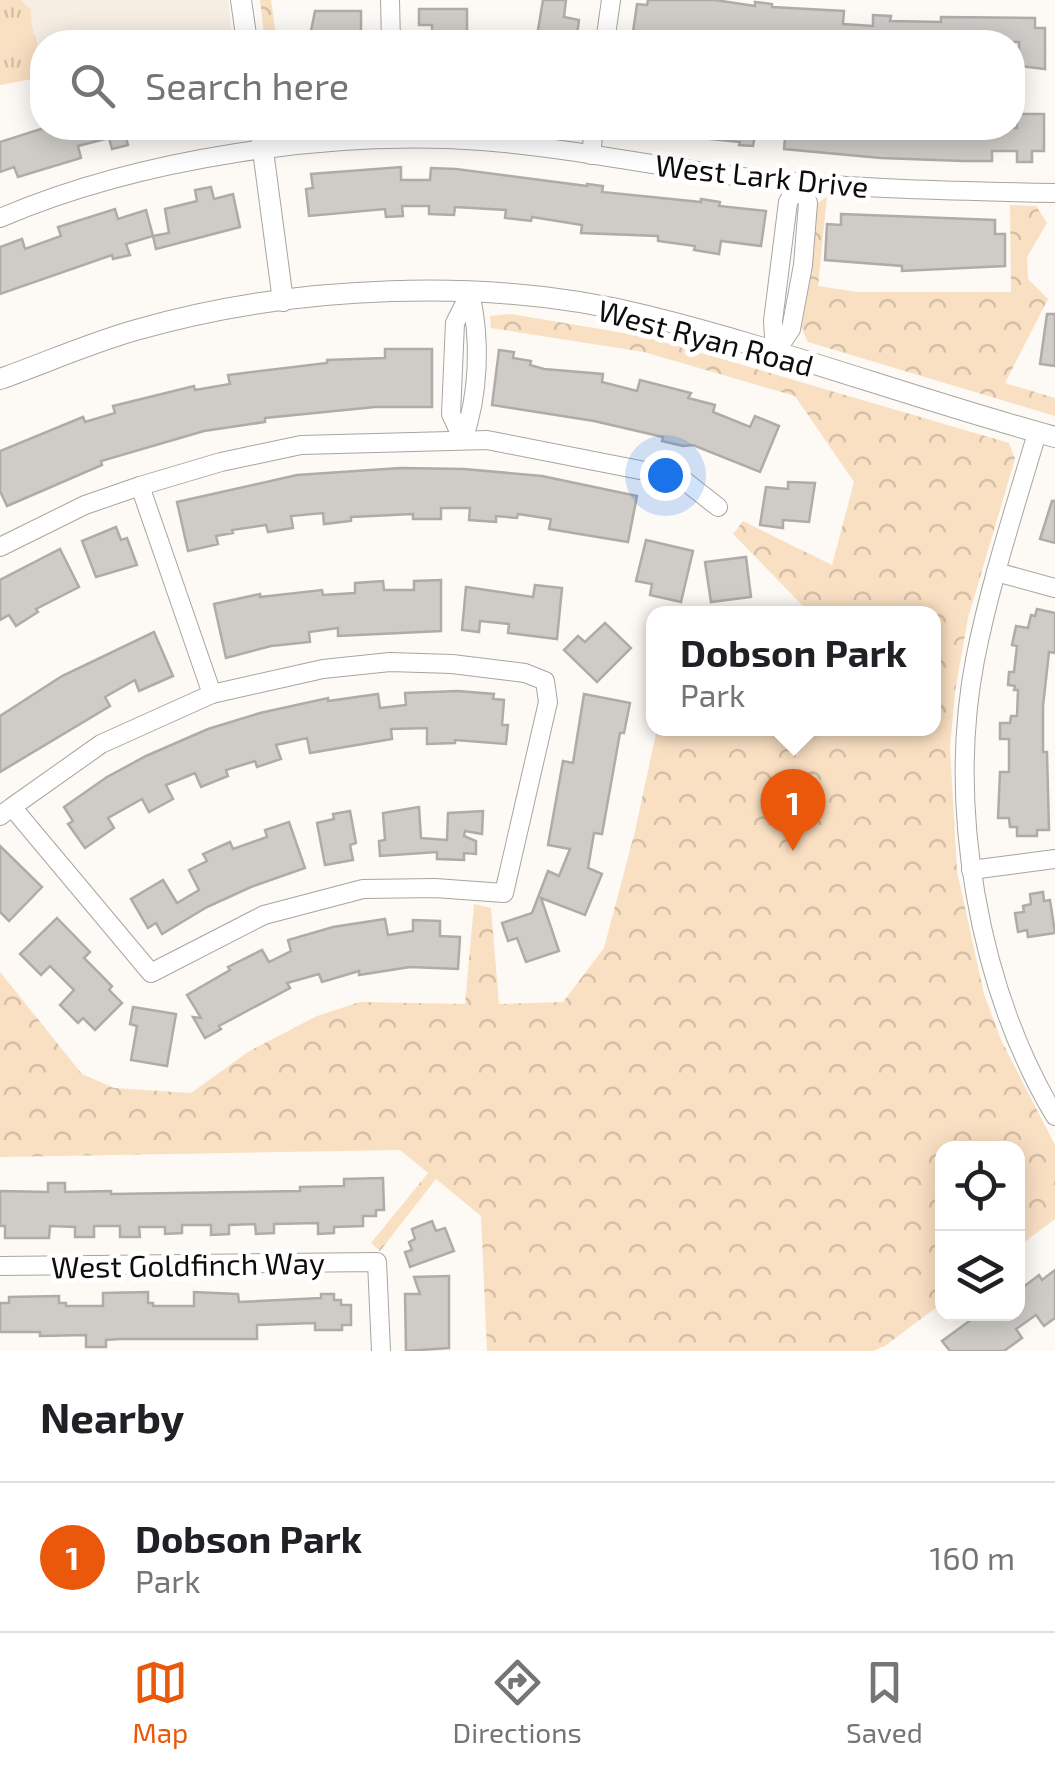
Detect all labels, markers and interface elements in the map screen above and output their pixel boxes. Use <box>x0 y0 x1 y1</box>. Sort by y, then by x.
search box <box>30 30 1025 140</box>
icon: search <box>65 58 120 113</box>
text: Search here <box>145 62 349 108</box>
street label: West Lark Drive <box>654 146 870 204</box>
street label: West Ryan Road <box>594 291 818 383</box>
your location <box>640 450 691 501</box>
popup <box>646 606 941 736</box>
text: Dobson Park <box>680 629 907 675</box>
text: Park <box>680 675 745 713</box>
pin: 1 <box>760 768 826 851</box>
map controls <box>935 1141 1025 1321</box>
button: locate <box>935 1141 1025 1231</box>
button: layers <box>935 1231 1025 1321</box>
street label: West Goldfinch Way <box>51 1244 325 1284</box>
text: Nearby <box>40 1391 184 1441</box>
text: Dobson Park <box>135 1515 362 1561</box>
text: 1 <box>66 1538 79 1576</box>
text: 160 m <box>929 1538 1015 1576</box>
text: Park <box>135 1561 200 1599</box>
tab: Map <box>132 1655 188 1749</box>
tab: Directions <box>453 1655 582 1749</box>
tab: Saved <box>846 1655 923 1749</box>

